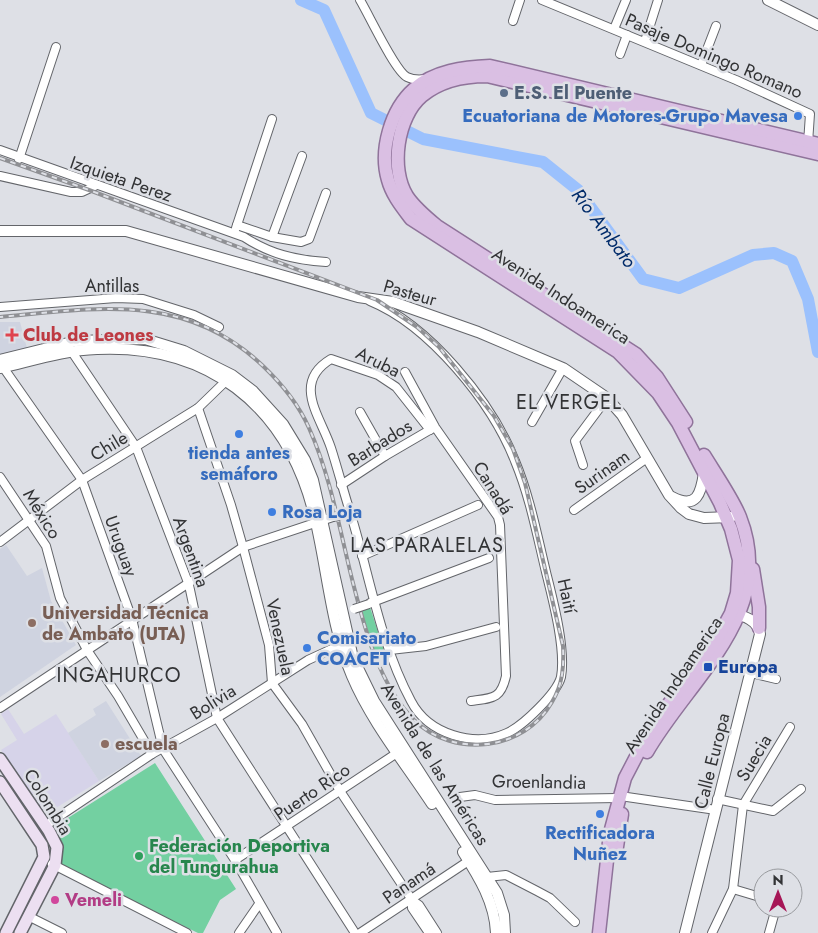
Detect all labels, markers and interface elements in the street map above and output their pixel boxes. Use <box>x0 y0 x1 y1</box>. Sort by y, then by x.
street label: Pasaje Domingo Romano <box>621 7 807 105</box>
place label: E.S. El Puente <box>514 80 632 106</box>
marker: E.S. El Puente <box>498 87 510 99</box>
place label: Ecuatoriana de Motores-Grupo Mavesa <box>462 103 788 129</box>
marker: Ecuatoriana de Motores-Grupo Mavesa <box>792 110 804 122</box>
street label: Izquieta Perez <box>67 149 176 209</box>
water label: Río Ambato <box>565 183 643 273</box>
street label: Avenida Indoamerica <box>487 241 635 351</box>
street label: Antillas <box>85 273 139 299</box>
street label: Pasteur <box>380 273 441 313</box>
place label: Club de Leones <box>23 322 153 348</box>
marker: Club de Leones <box>5 328 19 342</box>
street label: Aruba <box>351 340 405 384</box>
district label: EL VERGEL <box>516 388 622 417</box>
street label: Barbados <box>343 413 417 473</box>
street label: Chile <box>85 425 133 467</box>
marker: tienda antes semáforo <box>233 428 245 440</box>
place label: tienda antes semáforo <box>188 440 290 487</box>
street label: Surinam <box>569 443 635 501</box>
street label: Canadá <box>467 456 519 520</box>
street label: México <box>17 484 68 544</box>
place label: Rosa Loja <box>282 499 362 525</box>
marker: Rosa Loja <box>266 506 278 518</box>
street label: Uruguay <box>98 512 144 580</box>
street label: Argentina <box>166 513 216 591</box>
district label: LAS PARALELAS <box>350 531 504 560</box>
street label: Haití <box>551 576 584 617</box>
street label: Venezuela <box>259 596 301 678</box>
place label: Universidad Técnica de Ambato (UTA) <box>42 600 209 647</box>
street label: Avenida Indoamerica <box>617 611 729 759</box>
marker: Universidad Técnica de Ambato (UTA) <box>26 617 38 629</box>
place label: Comisariato COACET <box>317 625 417 672</box>
marker: Comisariato COACET <box>301 642 313 654</box>
place label: Europa <box>718 654 778 680</box>
district label: INGAHURCO <box>56 661 182 690</box>
marker: Europa <box>702 661 714 673</box>
street label: Bolivia <box>185 678 241 726</box>
street label: Avenida de las Américas <box>374 678 496 850</box>
street label: Calle Europa <box>688 710 736 812</box>
street label: Suecia <box>730 730 778 786</box>
place label: escuela <box>115 731 178 757</box>
marker: escuela <box>99 738 111 750</box>
street label: Puerto Rico <box>269 757 356 827</box>
street label: Colombia <box>17 764 79 840</box>
street label: Groenlandia <box>492 768 586 796</box>
marker: Rectificadora Nuñez <box>594 808 606 820</box>
place label: Rectificadora Nuñez <box>545 820 655 867</box>
place label: Federación Deportiva del Tungurahua <box>149 833 330 880</box>
marker: Federación Deportiva del Tungurahua <box>133 850 145 862</box>
street label: Panamá <box>377 856 441 910</box>
north arrow <box>753 868 803 918</box>
text: N <box>772 870 784 890</box>
place label: Vemeli <box>64 887 122 913</box>
marker: Vemeli <box>49 894 61 906</box>

